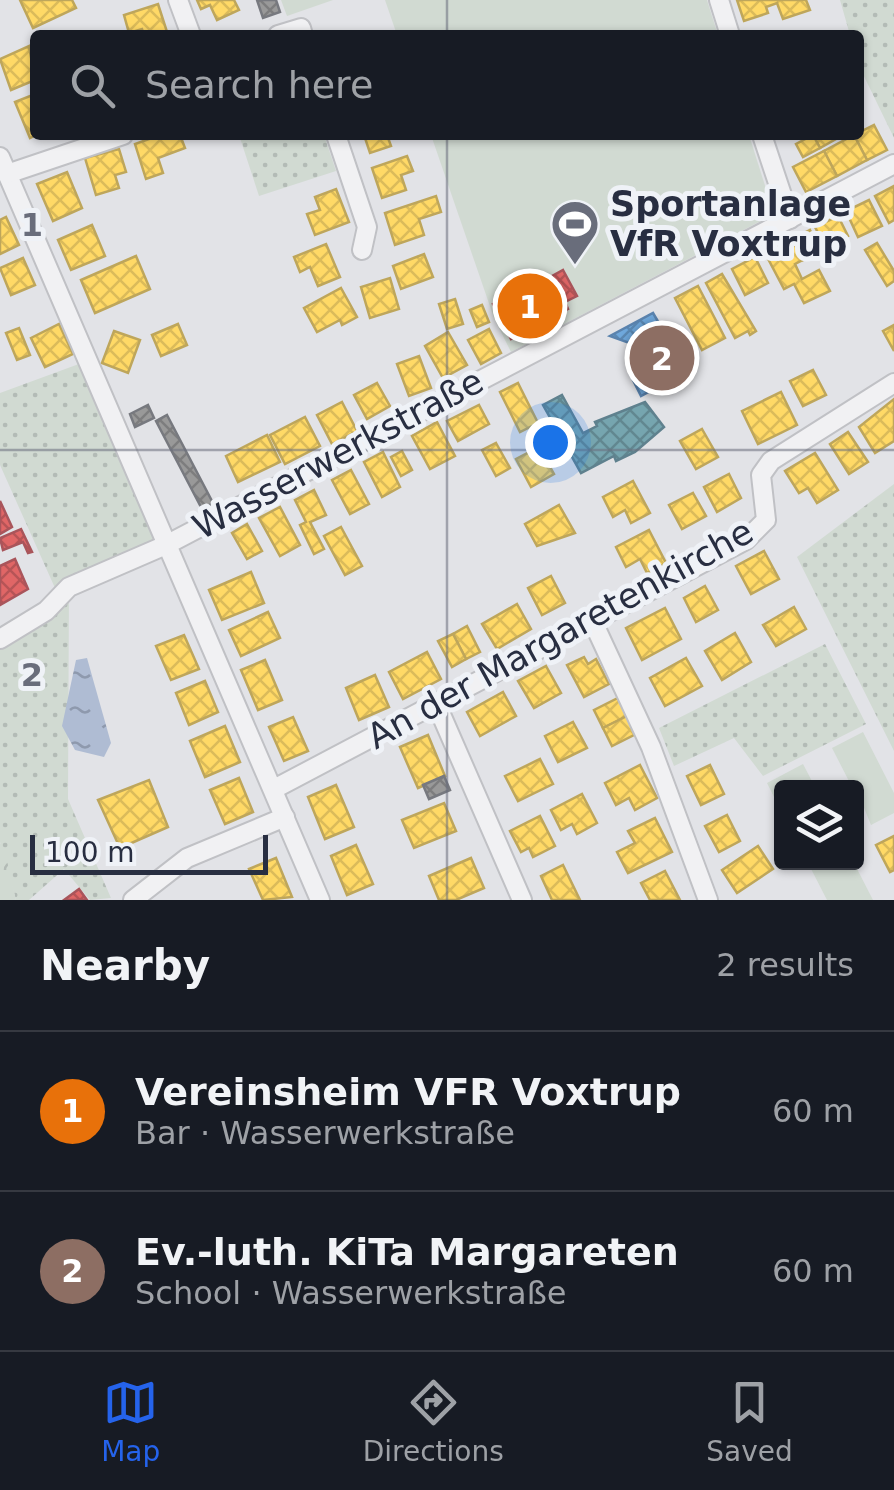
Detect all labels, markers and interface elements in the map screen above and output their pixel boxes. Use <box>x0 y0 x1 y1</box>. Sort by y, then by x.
search box <box>30 30 864 140</box>
icon: search <box>65 58 120 113</box>
text: Search here <box>145 63 373 107</box>
place label: Sportanlage VfR Voxtrup <box>610 184 851 264</box>
sports icon: Sportanlage VfR Voxtrup <box>549 198 601 266</box>
text: 1 <box>21 206 43 244</box>
pin: 1 <box>498 268 562 344</box>
pin: 2 <box>630 320 694 396</box>
street label: Wasserwerkstraße <box>186 361 490 547</box>
your location <box>525 417 576 468</box>
street label: An der Margaretenkirche <box>360 511 760 757</box>
text: 2 <box>21 656 43 694</box>
map controls <box>774 780 864 870</box>
button: layers <box>774 780 864 870</box>
scale bar <box>30 830 268 874</box>
text: 100 m <box>45 836 135 869</box>
text: Nearby <box>40 941 210 990</box>
text: 2 results <box>716 946 854 984</box>
text: Vereinsheim VFR Voxtrup <box>135 1070 681 1114</box>
text: 1 <box>61 1092 84 1130</box>
text: 60 m <box>772 1092 854 1130</box>
text: Bar · Wasserwerkstraße <box>135 1114 515 1152</box>
text: Ev.-luth. KiTa Margareten <box>135 1230 679 1274</box>
text: 2 <box>61 1252 84 1290</box>
text: 60 m <box>772 1252 854 1290</box>
text: School · Wasserwerkstraße <box>135 1274 567 1312</box>
tab: Map <box>101 1375 160 1468</box>
tab: Directions <box>363 1375 504 1468</box>
tab: Saved <box>706 1375 793 1468</box>

